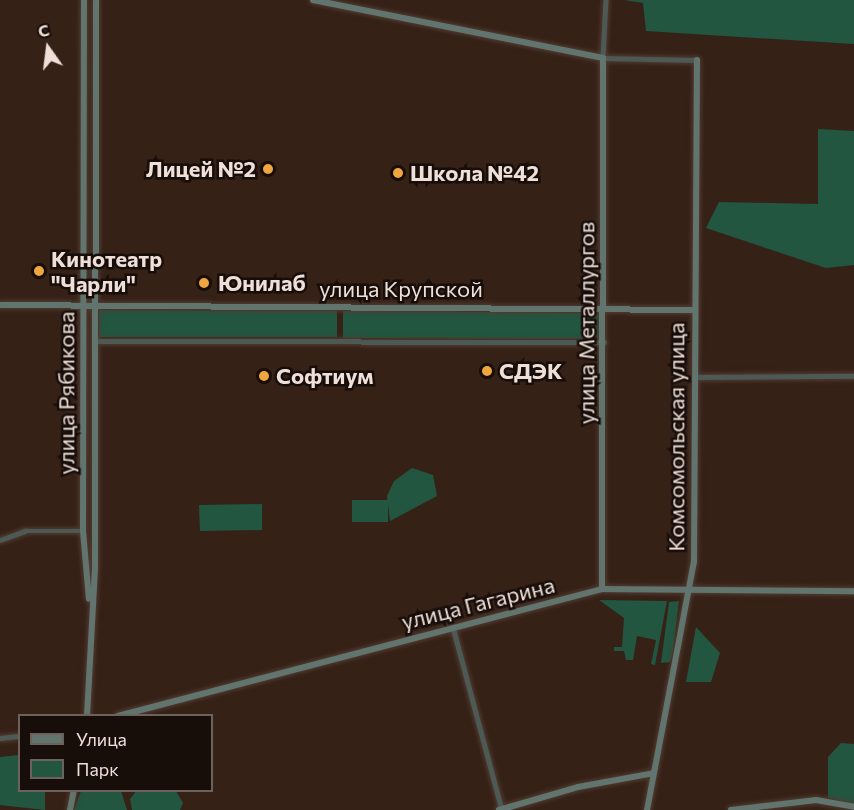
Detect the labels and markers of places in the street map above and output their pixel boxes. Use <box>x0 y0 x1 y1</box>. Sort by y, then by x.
place label: Лицей №2 <box>146 156 256 182</box>
place label: Школа №42 <box>410 160 539 186</box>
marker: Лицей №2 <box>261 162 275 176</box>
marker: Школа №42 <box>391 166 405 180</box>
place label: Кинотеатр "Чарли" <box>51 245 162 296</box>
marker: Кинотеатр "Чарли" <box>32 264 46 278</box>
place label: Юнилаб <box>218 270 306 296</box>
marker: Юнилаб <box>195 274 213 292</box>
place label: СДЭК <box>499 358 562 384</box>
place label: Софтиум <box>276 363 374 389</box>
marker: СДЭК <box>480 364 494 378</box>
marker: Софтиум <box>257 369 271 383</box>

